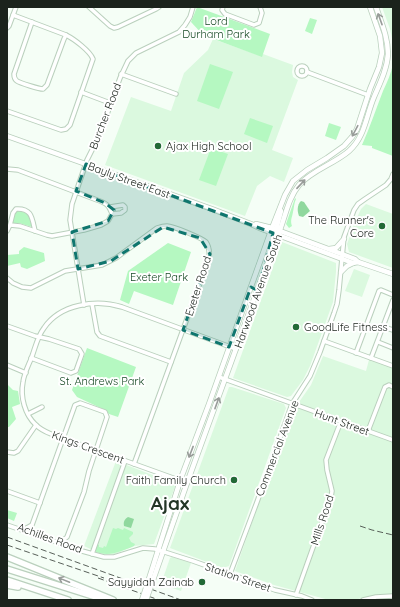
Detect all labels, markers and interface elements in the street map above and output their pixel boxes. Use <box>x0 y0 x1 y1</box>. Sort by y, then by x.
park label: Lord Durham Park <box>182 14 250 41</box>
one-way arrow <box>376 14 384 26</box>
street label: Burcher Road <box>86 81 124 151</box>
one-way arrow <box>350 125 358 137</box>
place label: Ajax High School <box>166 139 251 153</box>
marker: Ajax High School <box>153 141 163 151</box>
street label: Bayly Street East <box>86 159 172 201</box>
one-way arrow <box>296 179 306 189</box>
place label: The Runner's Core <box>308 213 374 240</box>
marker: The Runner's Core <box>377 221 387 231</box>
street label: Harwood Avenue South <box>231 232 285 350</box>
street label: Exeter Road <box>182 254 214 318</box>
park label: Exeter Park <box>130 270 188 284</box>
place label: GoodLife Fitness <box>304 320 388 334</box>
marker: GoodLife Fitness <box>291 322 301 332</box>
park label: St. Andrews Park <box>60 374 145 388</box>
one-way arrow <box>213 397 221 409</box>
street label: Commercial Avenue <box>252 398 302 498</box>
street label: Hunt Street <box>313 406 372 438</box>
street label: Kings Crescent <box>50 427 126 467</box>
one-way arrow <box>186 446 194 458</box>
place label: Faith Family Church <box>126 473 226 487</box>
marker: Faith Family Church <box>229 475 239 485</box>
district label: Ajax <box>151 491 189 515</box>
street label: Mills Road <box>307 493 337 547</box>
street label: Achilles Road <box>16 520 84 556</box>
street label: Station Street <box>203 559 273 595</box>
place label: Sayyidah Zainab <box>108 575 194 589</box>
one-way arrow <box>58 576 70 583</box>
marker: Sayyidah Zainab <box>197 577 207 587</box>

